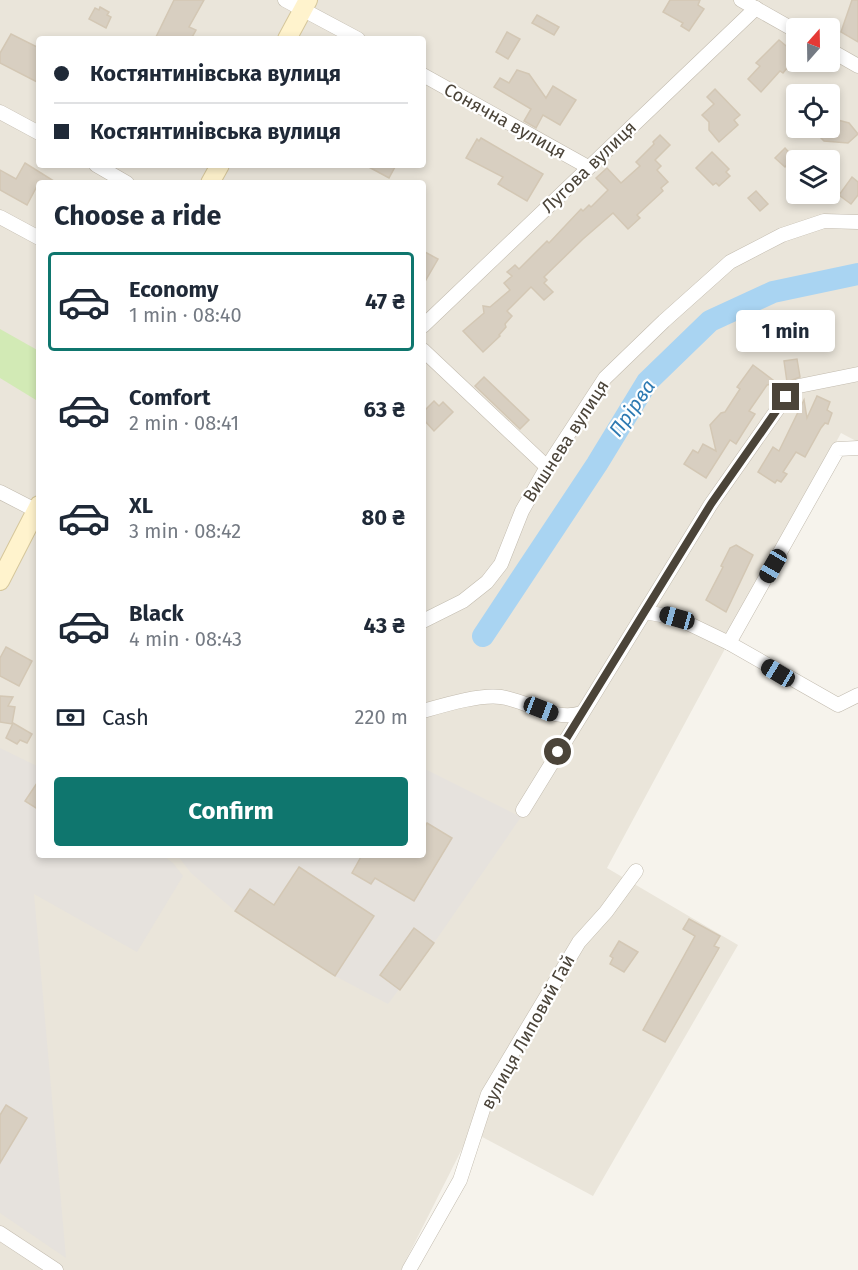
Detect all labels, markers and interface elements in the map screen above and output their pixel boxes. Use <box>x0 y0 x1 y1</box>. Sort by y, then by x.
north arrow <box>786 18 840 72</box>
map controls <box>786 18 840 204</box>
text: Костянтинівська вулиця <box>90 60 341 87</box>
street label: Сонячна вулиця <box>440 78 570 164</box>
button: locate <box>786 84 840 138</box>
street label: Лугова вулиця <box>537 116 641 218</box>
text: Костянтинівська вулиця <box>90 118 341 145</box>
button: layers <box>786 150 840 204</box>
text: Choose a ride <box>54 200 221 232</box>
icon: car <box>57 275 111 329</box>
text: Economy <box>129 276 218 303</box>
text: 47 ₴ <box>365 288 405 315</box>
text: 1 min · 08:40 <box>129 303 242 327</box>
callout: 1 min <box>736 310 836 352</box>
text: 1 min <box>761 319 810 343</box>
water label: Прірва <box>604 375 660 441</box>
street label: Вишнева вулиця <box>518 376 614 506</box>
icon: car <box>57 383 111 437</box>
route end <box>772 383 799 410</box>
text: Comfort <box>129 384 210 411</box>
text: 63 ₴ <box>364 396 405 423</box>
text: 2 min · 08:41 <box>129 411 239 435</box>
icon: car <box>57 491 111 545</box>
text: XL <box>129 492 153 519</box>
text: 80 ₴ <box>361 504 405 531</box>
text: 3 min · 08:42 <box>129 519 241 543</box>
car <box>756 546 790 586</box>
icon: car <box>57 599 111 653</box>
text: Black <box>129 600 184 627</box>
car <box>657 604 697 632</box>
text: 43 ₴ <box>364 612 405 639</box>
text: 4 min · 08:43 <box>129 627 242 651</box>
car <box>758 656 798 690</box>
car <box>521 694 561 724</box>
icon: cash <box>54 701 87 734</box>
text: Cash <box>102 704 149 731</box>
text: 220 m <box>355 705 408 729</box>
route start <box>544 738 571 765</box>
button: Confirm <box>54 777 408 846</box>
street label: вулиця Липовий Гай <box>476 951 580 1113</box>

